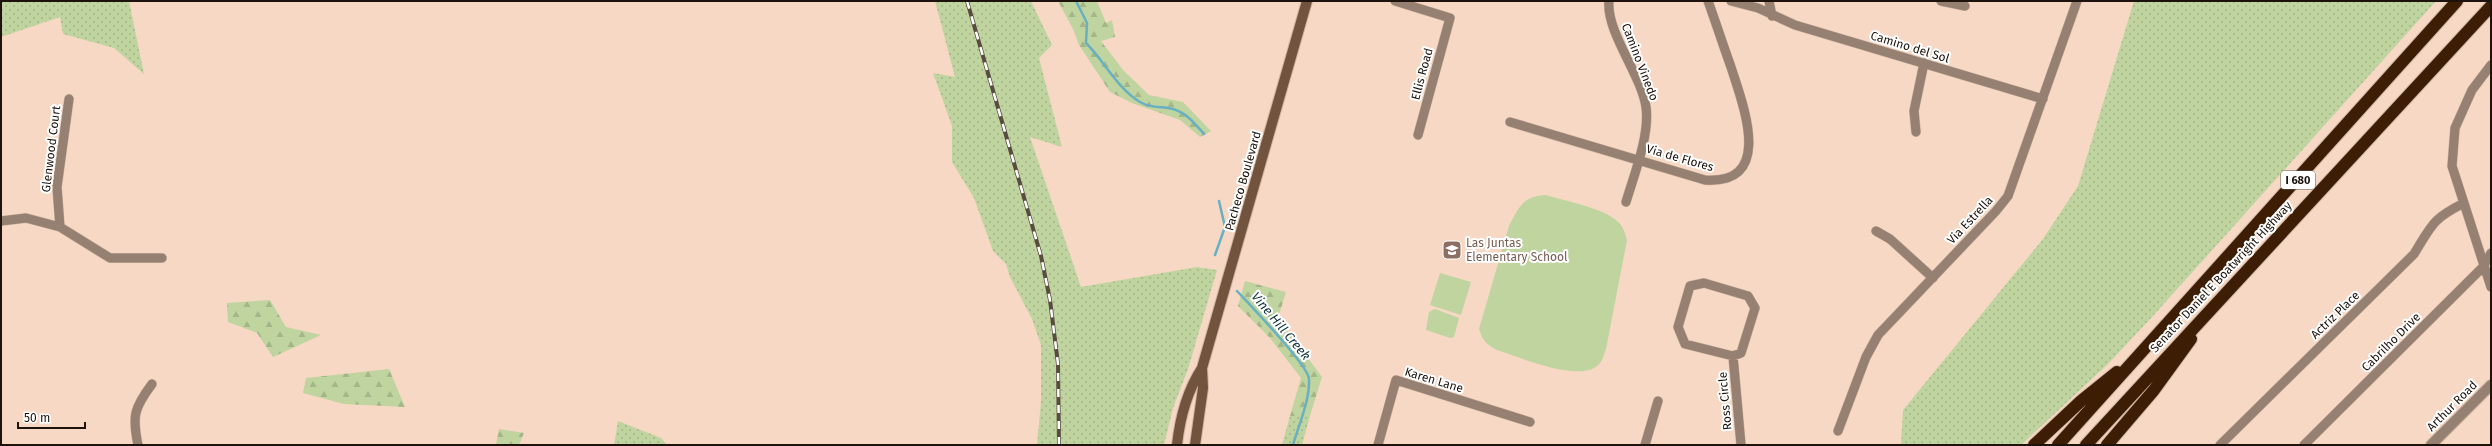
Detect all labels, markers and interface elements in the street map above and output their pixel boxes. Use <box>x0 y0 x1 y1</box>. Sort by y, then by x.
street label: Camino Vinedo <box>1619 21 1661 103</box>
street label: Camino del Sol <box>1869 28 1951 66</box>
street label: Ellis Road <box>1408 46 1436 102</box>
street label: Glenwood Court <box>39 104 63 193</box>
street label: Pacheco Boulevard <box>1222 130 1264 232</box>
street label: Via de Flores <box>1645 142 1716 174</box>
road number: I 680 <box>2281 171 2315 189</box>
street label: Via Estrella <box>1944 193 1996 247</box>
street label: Senator Daniel E Boatwright Highway <box>2147 199 2295 355</box>
place label: Las Juntas Elementary School <box>1466 236 1568 264</box>
school or university icon: Las Juntas Elementary School <box>1441 239 1463 261</box>
street label: Actriz Place <box>2308 288 2362 342</box>
water label: Vine Hill Creek <box>1248 289 1314 363</box>
street label: Cabrilho Drive <box>2359 310 2423 374</box>
street label: Karen Lane <box>1403 364 1465 396</box>
street label: Ross Circle <box>1715 371 1735 431</box>
street label: Arthur Road <box>2424 378 2480 434</box>
scale bar <box>18 404 85 430</box>
text: 50 m <box>24 411 50 425</box>

